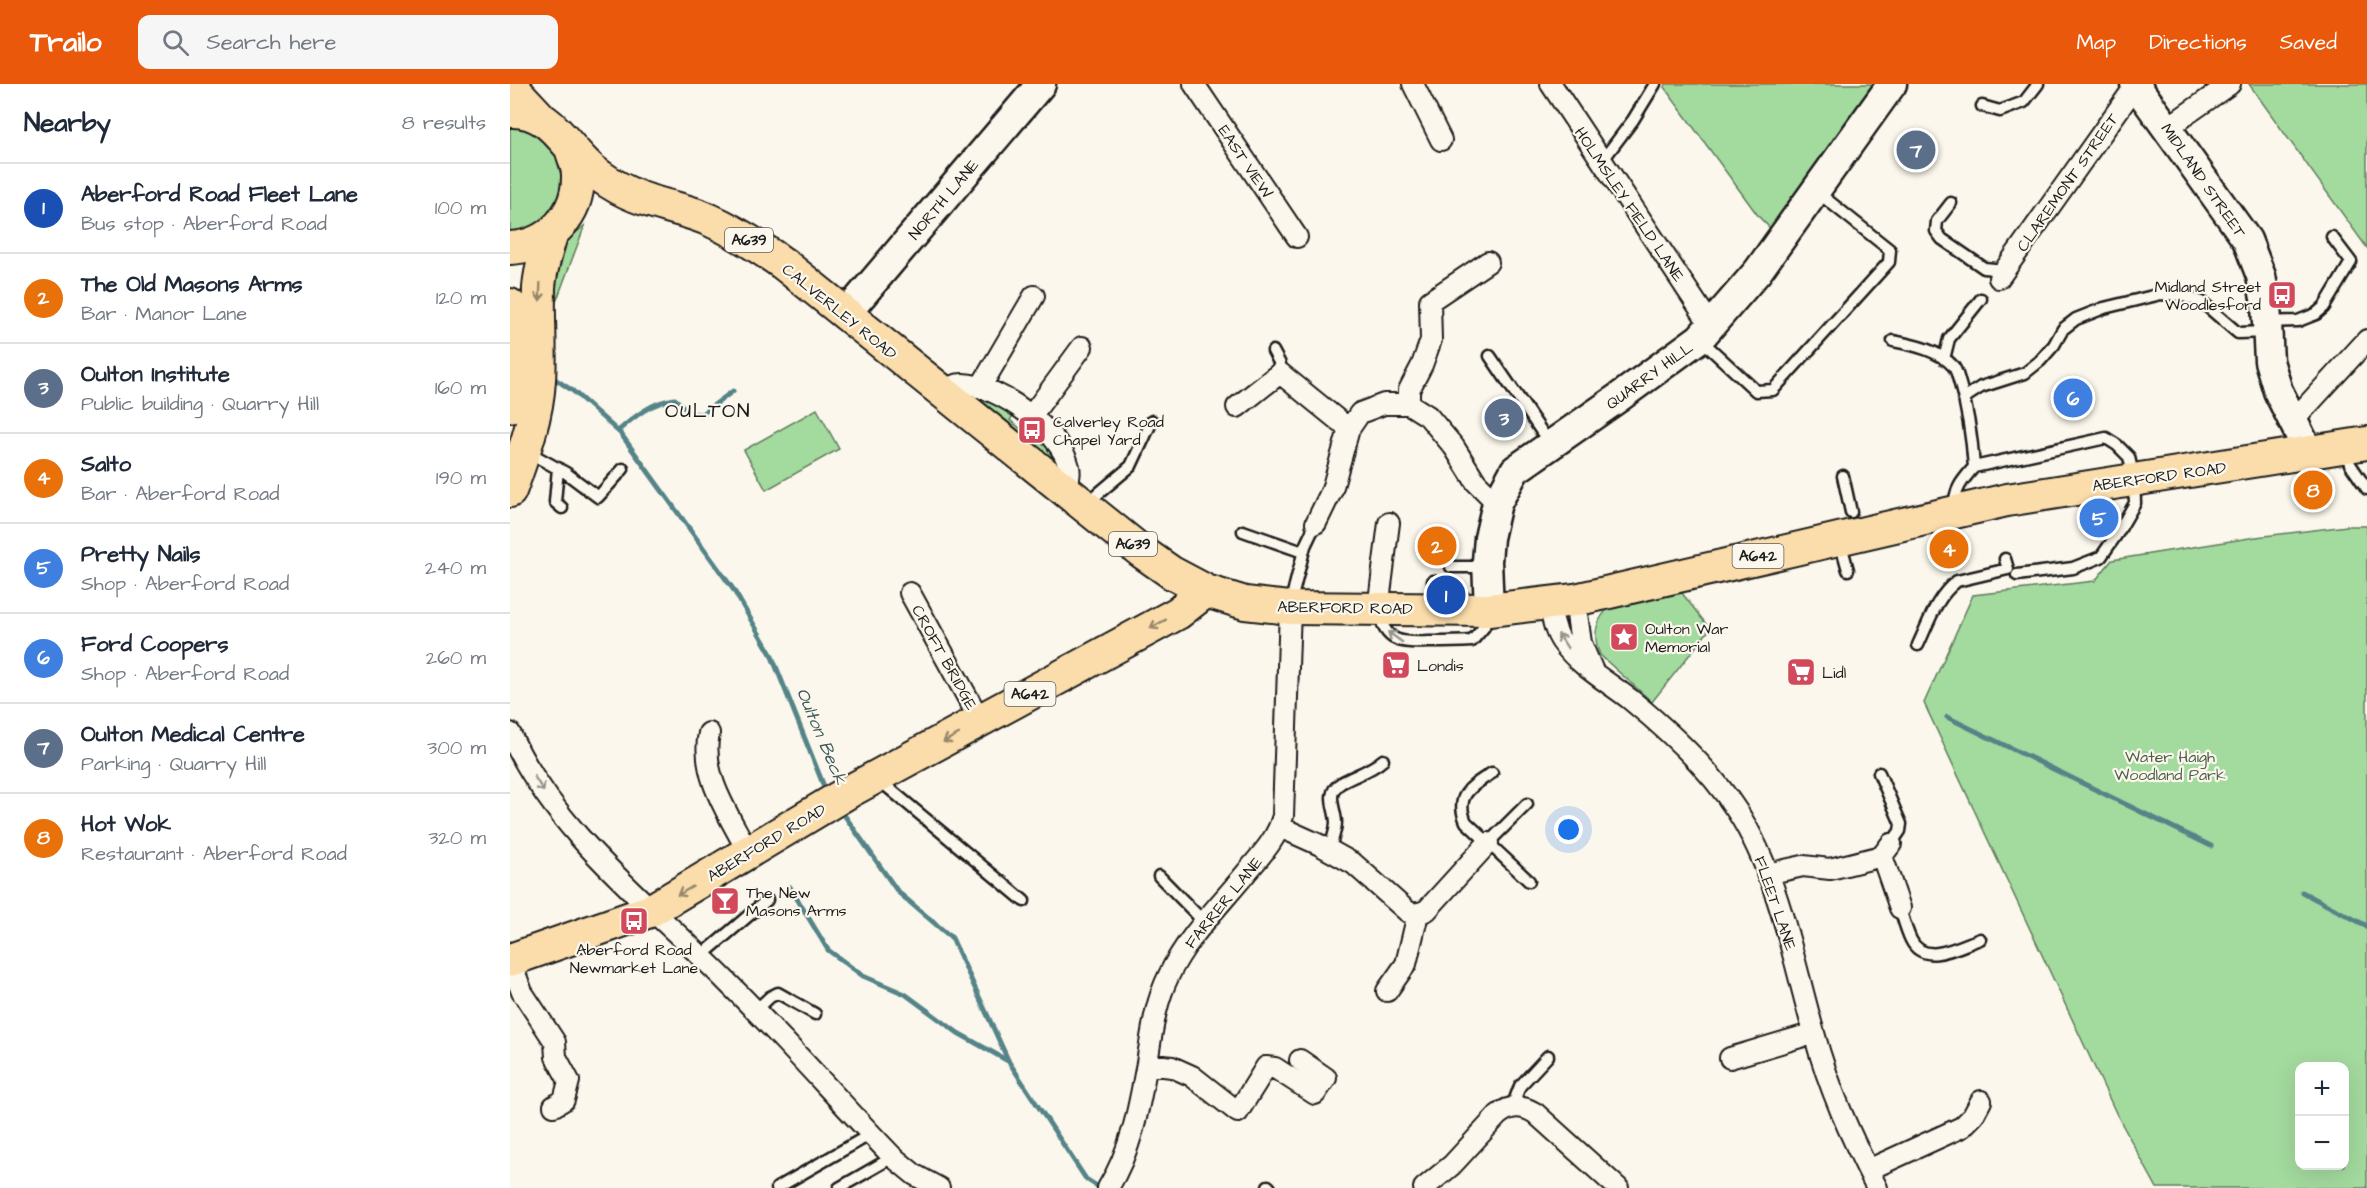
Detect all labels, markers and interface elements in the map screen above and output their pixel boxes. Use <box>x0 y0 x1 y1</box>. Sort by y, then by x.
search box <box>138 15 558 69</box>
text: Trailo <box>30 23 102 62</box>
icon: search <box>159 26 192 59</box>
text: Search here <box>207 27 336 58</box>
text: Map <box>2076 28 2116 57</box>
text: Directions <box>2149 28 2247 57</box>
text: Saved <box>2280 28 2337 57</box>
text: Nearby <box>24 105 111 141</box>
text: 8 results <box>402 109 486 137</box>
street label: CLAREMONT STREET <box>2012 109 2124 256</box>
street label: MIDLAND STREET <box>2156 119 2251 242</box>
street label: EAST VIEW <box>1213 121 1278 202</box>
street label: HOLMSLEY FIELD LANE <box>1569 123 1690 287</box>
pin: 7 <box>1896 128 1936 172</box>
street label: NORTH LANE <box>904 154 984 245</box>
text: Aberford Road Fleet Lane <box>81 179 358 210</box>
text: 1 <box>42 194 45 222</box>
text: 100 m <box>435 194 486 222</box>
text: Bus stop · Aberford Road <box>81 210 327 238</box>
road number: A639 <box>725 228 773 252</box>
street label: CALVERLEY ROAD <box>777 259 901 365</box>
text: The Old Masons Arms <box>81 269 303 300</box>
place label: Midland Street Woodlesford <box>2155 276 2262 316</box>
bus stop icon: Midland Street Woodlesford <box>2266 279 2298 311</box>
one-way arrow <box>534 281 545 301</box>
text: 2 <box>38 284 49 312</box>
text: 120 m <box>436 284 486 312</box>
text: Bar · Manor Lane <box>81 300 247 328</box>
street label: QUARRY HILL <box>1602 337 1698 415</box>
text: Oulton Institute <box>81 359 230 390</box>
text: 3 <box>38 374 49 402</box>
text: 160 m <box>435 374 486 402</box>
pin: 6 <box>2054 376 2092 420</box>
text: Public building · Quarry Hill <box>81 390 319 418</box>
pin: 3 <box>1484 396 1524 440</box>
district label: OULTON <box>665 397 751 425</box>
place label: Calverley Road Chapel Yard <box>1053 411 1164 451</box>
bus stop icon: Calverley Road Chapel Yard <box>1016 414 1048 446</box>
text: Salto <box>81 449 131 480</box>
street label: ABERFORD ROAD <box>2091 457 2228 497</box>
text: 4 <box>37 464 50 492</box>
text: 190 m <box>436 464 486 492</box>
pin: 8 <box>2294 468 2332 512</box>
text: Bar · Aberford Road <box>81 480 280 508</box>
pin: 5 <box>2080 496 2118 540</box>
pin: 2 <box>1418 524 1456 568</box>
pin: 4 <box>1930 526 1968 572</box>
road number: A639 <box>1109 532 1157 556</box>
text: Pretty Nails <box>81 539 201 570</box>
road number: A642 <box>1732 544 1784 568</box>
text: 5 <box>36 554 51 582</box>
text: 240 m <box>425 554 486 582</box>
text: Shop · Aberford Road <box>81 570 289 598</box>
pin: 1 <box>1426 572 1466 618</box>
street label: ABERFORD ROAD <box>1277 596 1413 620</box>
street label: CROFT BRIDGE <box>906 601 982 714</box>
one-way arrow <box>1150 618 1167 630</box>
place label: Oulton War Memorial <box>1645 618 1728 658</box>
place icon: Oulton War Memorial <box>1608 621 1640 653</box>
text: Ford Coopers <box>81 629 229 660</box>
one-way arrow <box>1387 631 1403 644</box>
one-way arrow <box>1556 633 1569 650</box>
text: 6 <box>37 644 50 672</box>
text: 260 m <box>426 644 486 672</box>
supermarket icon: Londis <box>1380 649 1412 681</box>
place label: Londis <box>1417 655 1464 677</box>
supermarket icon: Lidl <box>1785 656 1817 688</box>
text: Shop · Aberford Road <box>81 660 289 688</box>
place label: Lidl <box>1822 662 1846 684</box>
road number: A642 <box>1004 682 1056 706</box>
water label: Oulton Beck <box>790 684 853 789</box>
text: Oulton Medical Centre <box>81 719 305 750</box>
one-way arrow <box>942 733 960 744</box>
text: 7 <box>37 734 50 762</box>
text: 300 m <box>427 734 486 762</box>
park label: Water Haigh Woodland Park <box>2114 746 2226 786</box>
text: Parking · Quarry Hill <box>81 750 267 778</box>
one-way arrow <box>533 775 545 792</box>
street label: ABERFORD ROAD <box>703 799 830 887</box>
text: Hot Wok <box>81 809 171 840</box>
your location <box>1554 815 1583 844</box>
text: 8 <box>37 824 50 852</box>
text: 320 m <box>428 824 486 852</box>
text: Restaurant · Aberford Road <box>81 840 347 868</box>
street label: FARRER LANE <box>1180 852 1268 953</box>
street label: FLEET LANE <box>1749 853 1802 954</box>
place label: The New Masons Arms <box>746 882 846 922</box>
one-way arrow <box>677 885 694 897</box>
bar icon: The New Masons Arms <box>709 885 741 917</box>
bus stop icon: Aberford Road Newmarket Lane <box>618 905 650 937</box>
place label: Aberford Road Newmarket Lane <box>570 939 698 979</box>
map controls <box>2295 1062 2349 1170</box>
button: + <box>2295 1062 2349 1116</box>
button: − <box>2295 1116 2349 1170</box>

